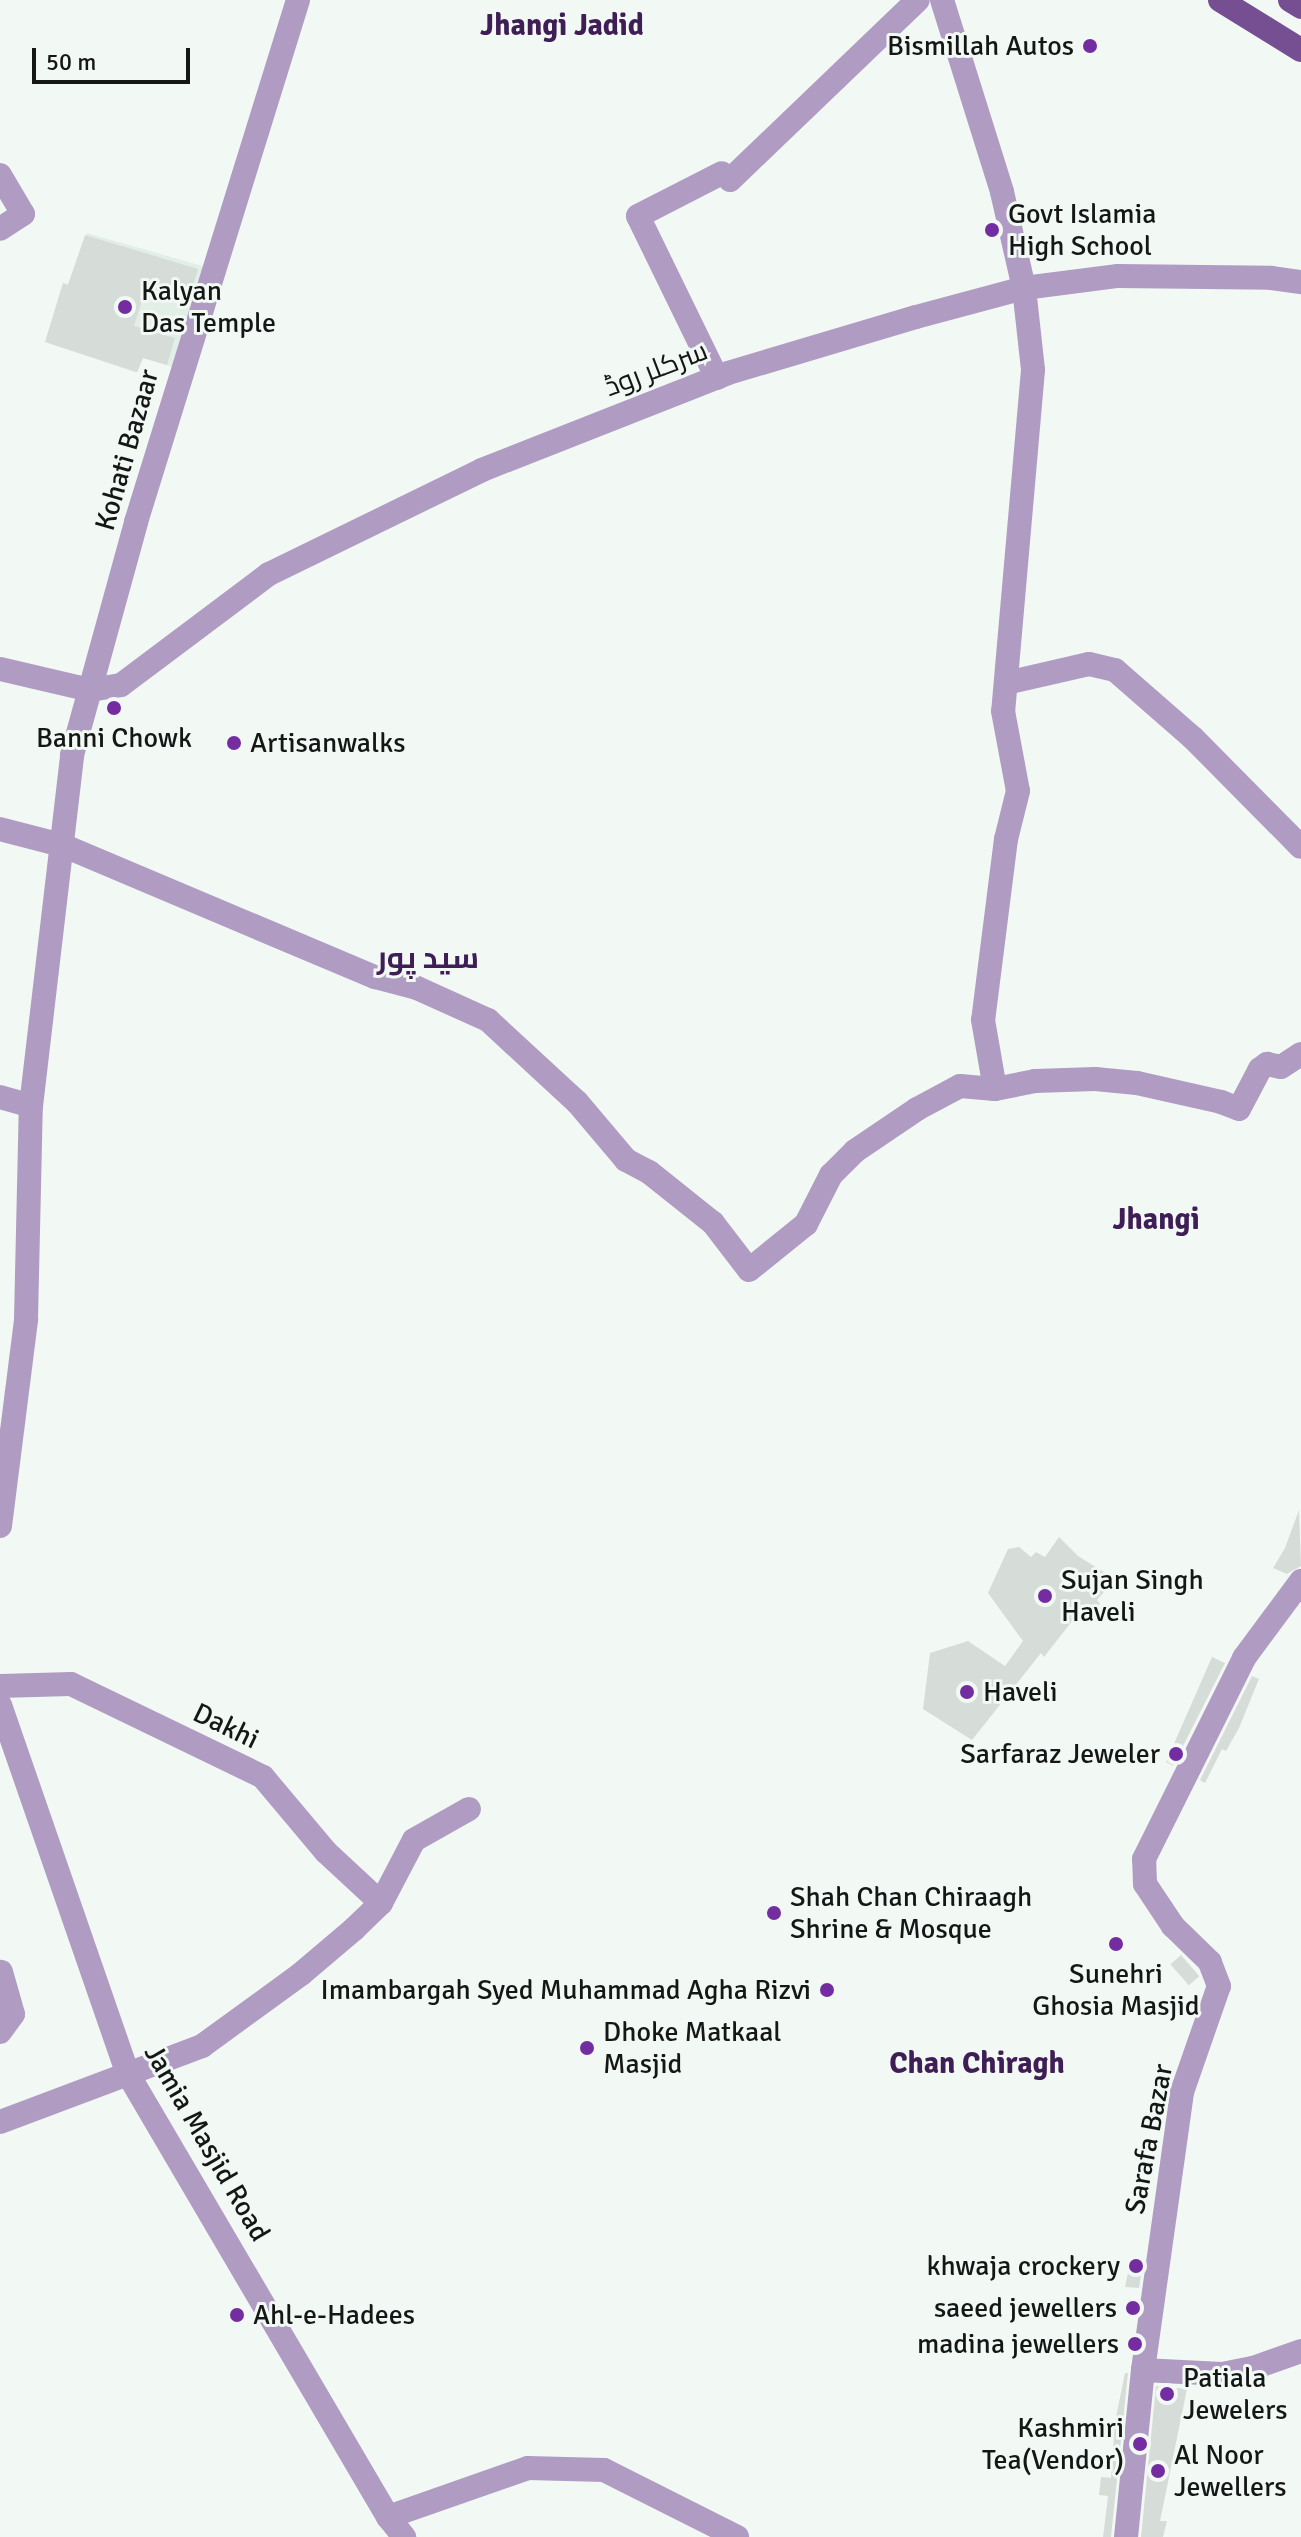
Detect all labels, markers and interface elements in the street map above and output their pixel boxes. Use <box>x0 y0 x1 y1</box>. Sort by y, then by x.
district label: Jhangi Jadid <box>480 8 644 44</box>
place label: Bismillah Autos <box>887 29 1074 63</box>
scale bar <box>36 32 194 82</box>
marker: Bismillah Autos <box>1081 37 1099 55</box>
text: 50 m <box>46 47 96 77</box>
place label: Govt Islamia High School <box>1008 197 1156 263</box>
marker: Govt Islamia High School <box>983 221 1001 239</box>
place label: Kalyan Das Temple <box>141 274 276 340</box>
marker: Kalyan Das Temple <box>116 298 134 316</box>
street label: سرکلر روڈ <box>600 334 712 404</box>
street label: Kohati Bazaar <box>88 366 166 534</box>
marker: Banni Chowk <box>105 699 123 717</box>
place label: Banni Chowk <box>36 721 192 755</box>
place label: Artisanwalks <box>250 726 406 760</box>
marker: Artisanwalks <box>225 734 243 752</box>
district label: سید پور <box>377 941 479 977</box>
district label: Jhangi <box>1112 1202 1200 1238</box>
place label: Sujan Singh Haveli <box>1061 1563 1204 1629</box>
marker: Sujan Singh Haveli <box>1036 1587 1054 1605</box>
place label: Haveli <box>983 1675 1058 1709</box>
marker: Haveli <box>958 1683 976 1701</box>
street label: Dakhi <box>188 1696 264 1756</box>
place label: Sarfaraz Jeweler <box>960 1737 1160 1771</box>
marker: Sarfaraz Jeweler <box>1167 1745 1185 1763</box>
place label: Shah Chan Chiraagh Shrine & Mosque <box>790 1880 1032 1946</box>
marker: Shah Chan Chiraagh Shrine & Mosque <box>765 1904 783 1922</box>
marker: Sunehri Ghosia Masjid <box>1107 1935 1125 1953</box>
place label: Sunehri Ghosia Masjid <box>1032 1957 1200 2023</box>
place label: Imambargah Syed Muhammad Agha Rizvi <box>321 1973 811 2007</box>
marker: Imambargah Syed Muhammad Agha Rizvi <box>818 1981 836 1999</box>
place label: Dhoke Matkaal Masjid <box>603 2015 782 2081</box>
street label: Jamia Masjid Road <box>137 2039 277 2247</box>
marker: Dhoke Matkaal Masjid <box>578 2039 596 2057</box>
district label: Chan Chiragh <box>889 2046 1065 2082</box>
street label: Sarafa Bazar <box>1118 2061 1180 2217</box>
place label: khwaja crockery <box>926 2249 1120 2283</box>
marker: khwaja crockery <box>1127 2257 1145 2275</box>
place label: saeed jewellers <box>934 2291 1117 2325</box>
place label: Ahl-e-Hadees <box>253 2298 415 2332</box>
marker: saeed jewellers <box>1124 2299 1142 2317</box>
marker: Ahl-e-Hadees <box>228 2306 246 2324</box>
place label: madina jewellers <box>917 2327 1119 2361</box>
marker: madina jewellers <box>1126 2335 1144 2353</box>
place label: Patiala Jewelers <box>1183 2361 1288 2427</box>
marker: Patiala Jewelers <box>1158 2385 1176 2403</box>
place label: Kashmiri Tea(Vendor) <box>982 2411 1124 2477</box>
marker: Kashmiri Tea(Vendor) <box>1131 2435 1149 2453</box>
place label: Al Noor Jewellers <box>1174 2438 1287 2504</box>
marker: Al Noor Jewellers <box>1149 2462 1167 2480</box>

